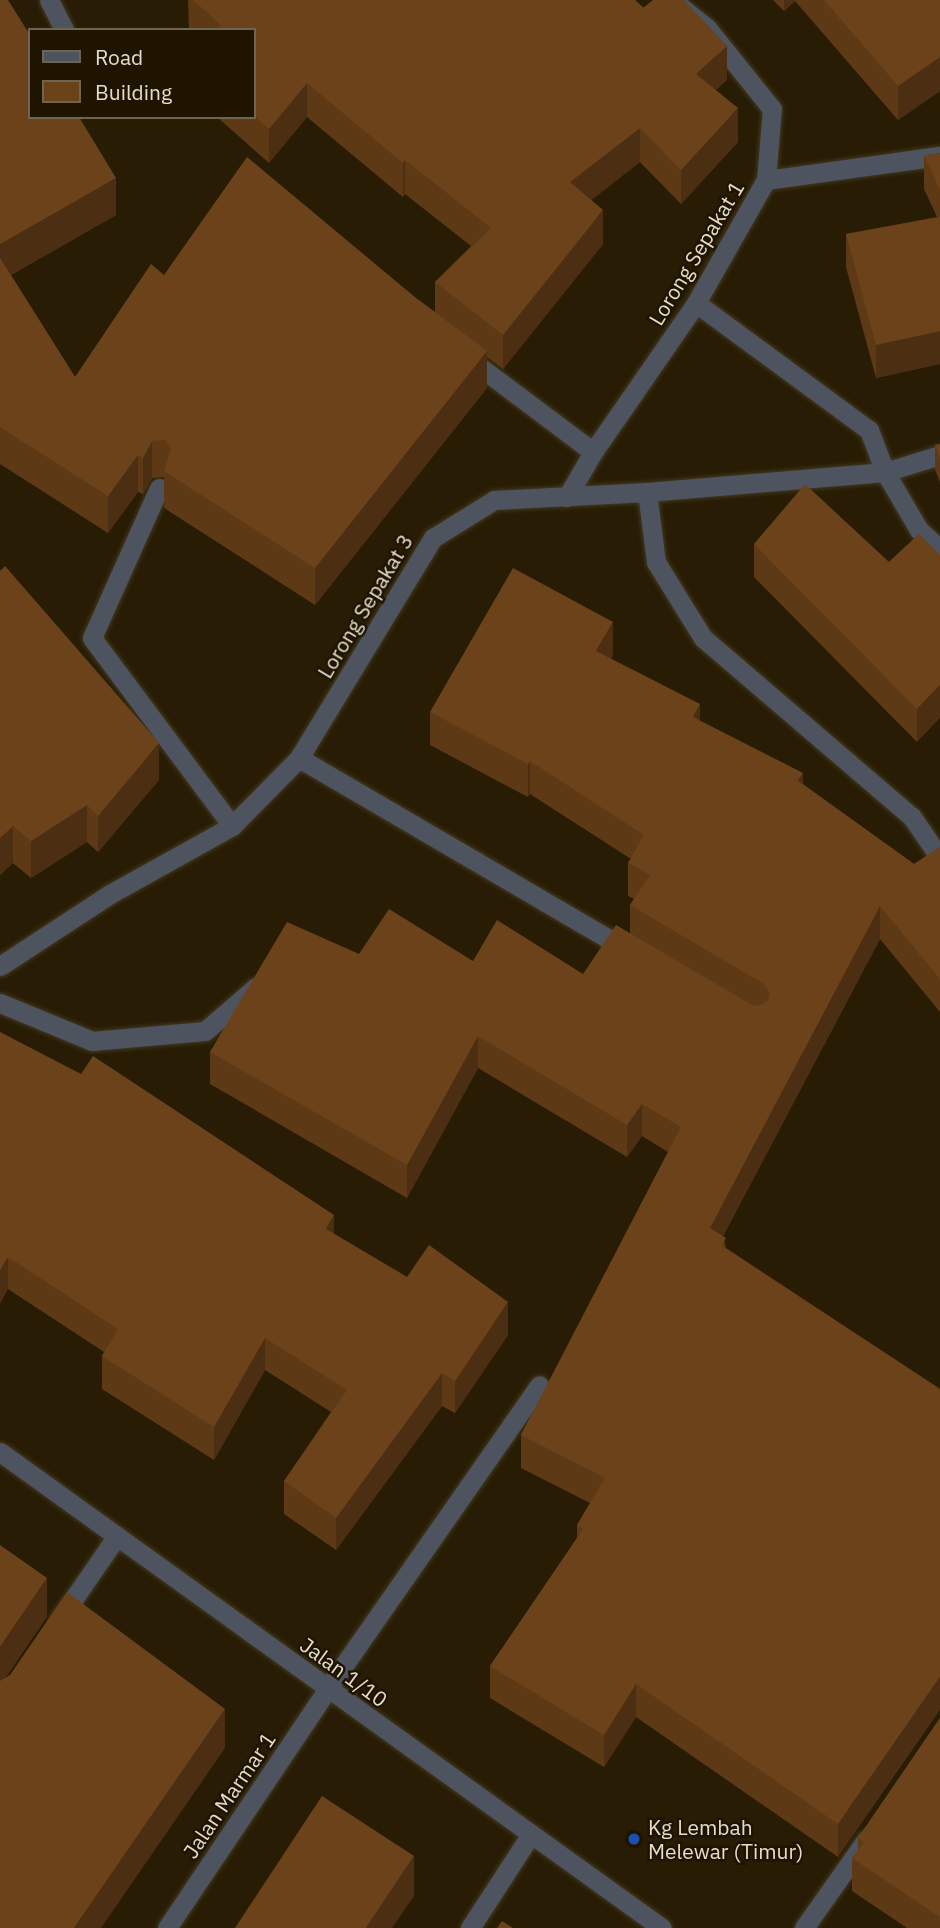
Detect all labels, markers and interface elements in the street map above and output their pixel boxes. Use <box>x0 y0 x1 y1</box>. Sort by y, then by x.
legend <box>28 28 256 119</box>
text: Road <box>95 43 143 71</box>
text: Building <box>95 78 172 106</box>
street label: Lorong Sepakat 1 <box>643 176 749 330</box>
street label: Lorong Sepakat 3 <box>312 529 418 683</box>
street label: Jalan 1/10 <box>296 1632 392 1712</box>
street label: Jalan Marmar 1 <box>178 1727 280 1863</box>
place label: Kg Lembah Melewar (Timur) <box>648 1814 803 1864</box>
marker: Kg Lembah Melewar (Timur) <box>626 1831 642 1847</box>

